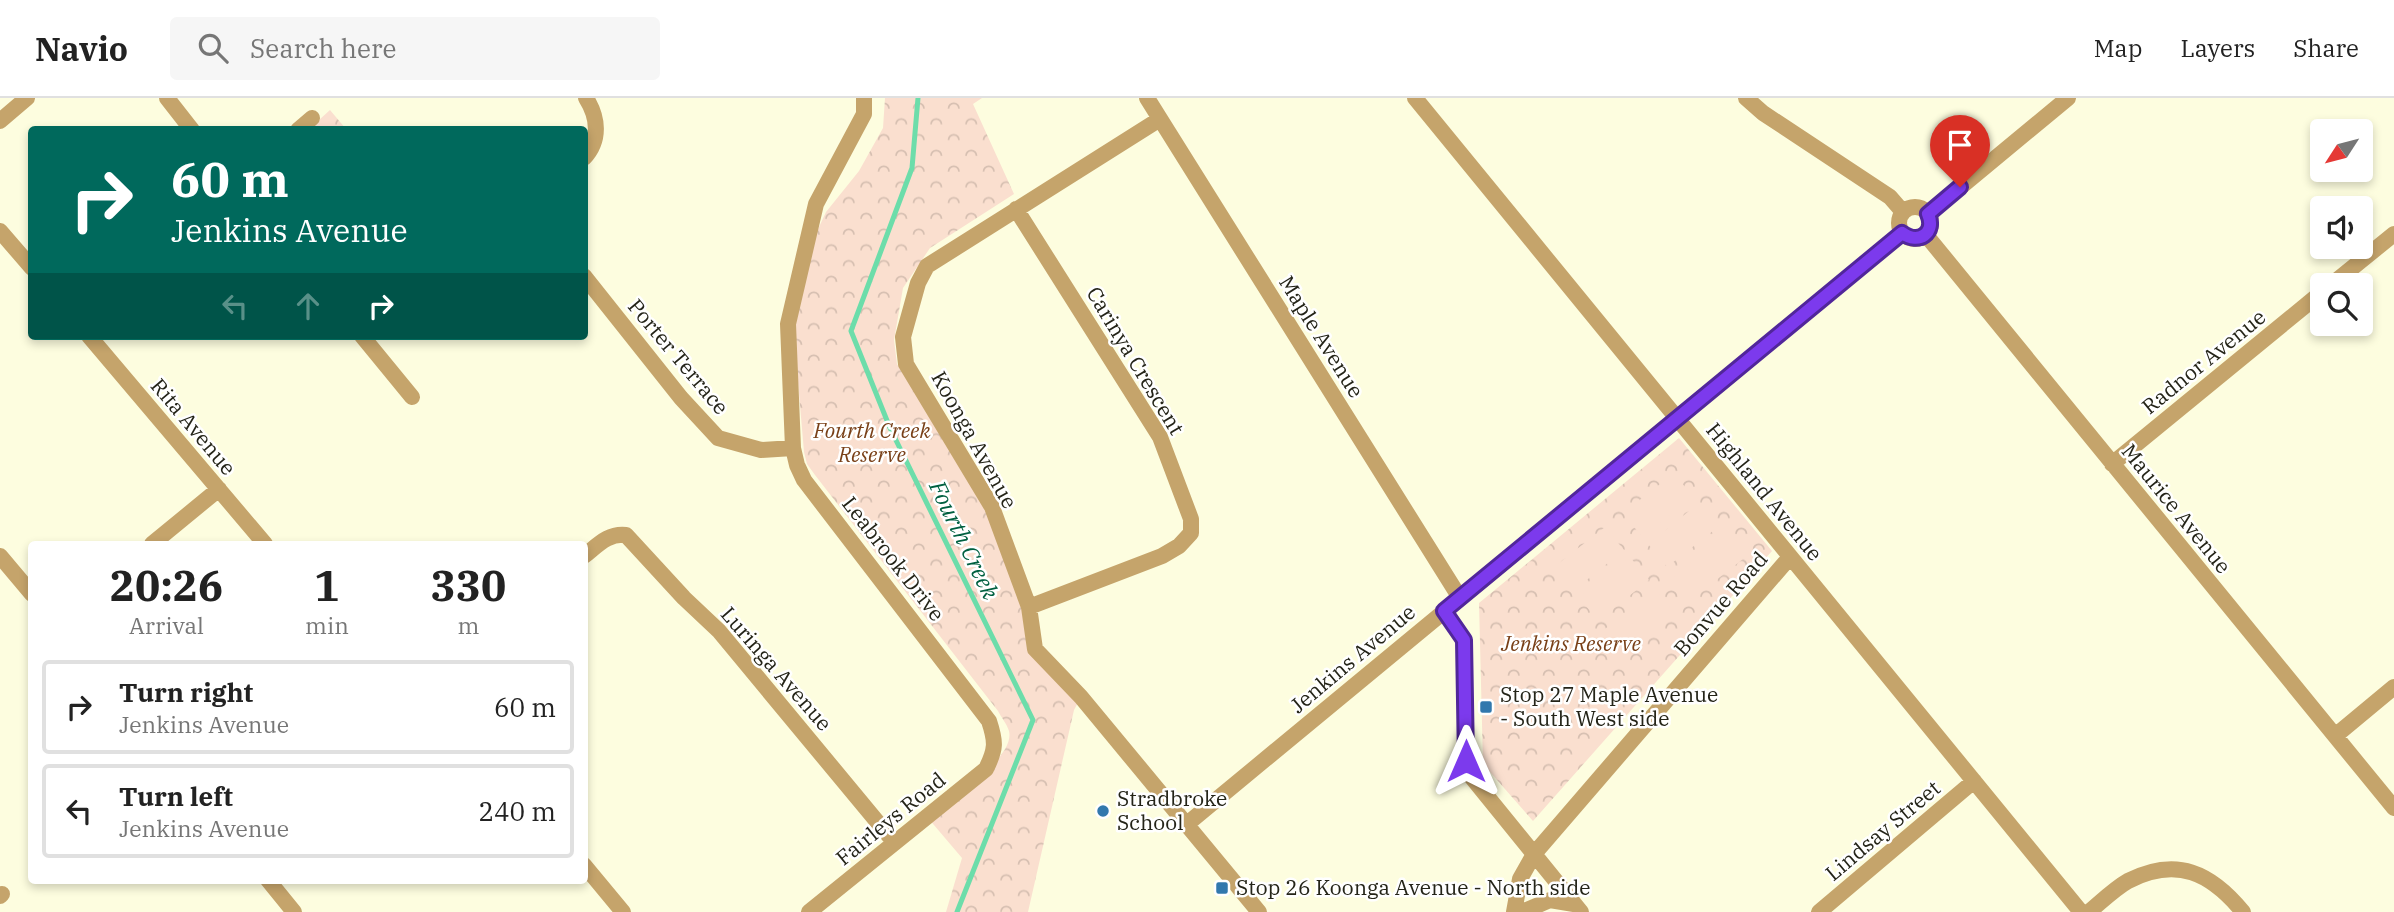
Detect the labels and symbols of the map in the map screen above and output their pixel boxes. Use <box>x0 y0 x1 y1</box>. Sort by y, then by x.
pin <box>1930 115 1990 187</box>
north arrow <box>2310 119 2373 182</box>
street label: Maple Avenue <box>1273 270 1371 403</box>
street label: Carinya Crescent <box>1081 281 1191 440</box>
street label: Porter Terrace <box>622 293 735 420</box>
street label: Radnor Avenue <box>2136 303 2271 420</box>
street label: Koonga Avenue <box>926 366 1024 513</box>
street label: Rita Avenue <box>145 372 243 481</box>
park label: Fourth Creek Reserve <box>812 416 931 468</box>
street label: Highland Avenue <box>1700 416 1829 566</box>
street label: Maurice Avenue <box>2116 438 2238 579</box>
water label: Fourth Creek <box>923 474 1007 605</box>
street label: Leabrook Drive <box>836 490 951 627</box>
street label: Bonvue Road <box>1667 545 1773 661</box>
street label: Jenkins Avenue <box>1284 598 1421 719</box>
street label: Luringa Avenue <box>715 600 839 736</box>
park label: Jenkins Reserve <box>1500 629 1641 657</box>
place label: Stop 27 Maple Avenue - South West side <box>1500 680 1718 732</box>
marker: Stop 27 Maple Avenue - South West side <box>1478 699 1494 715</box>
position arrow <box>1429 724 1503 798</box>
street label: Fairleys Road <box>830 765 951 871</box>
street label: Lindsay Street <box>1819 774 1946 887</box>
place label: Stradbroke School <box>1117 784 1227 836</box>
marker: Stradbroke School <box>1095 803 1111 819</box>
place label: Stop 26 Koonga Avenue - North side <box>1236 873 1590 901</box>
marker: Stop 26 Koonga Avenue - North side <box>1214 880 1230 896</box>

